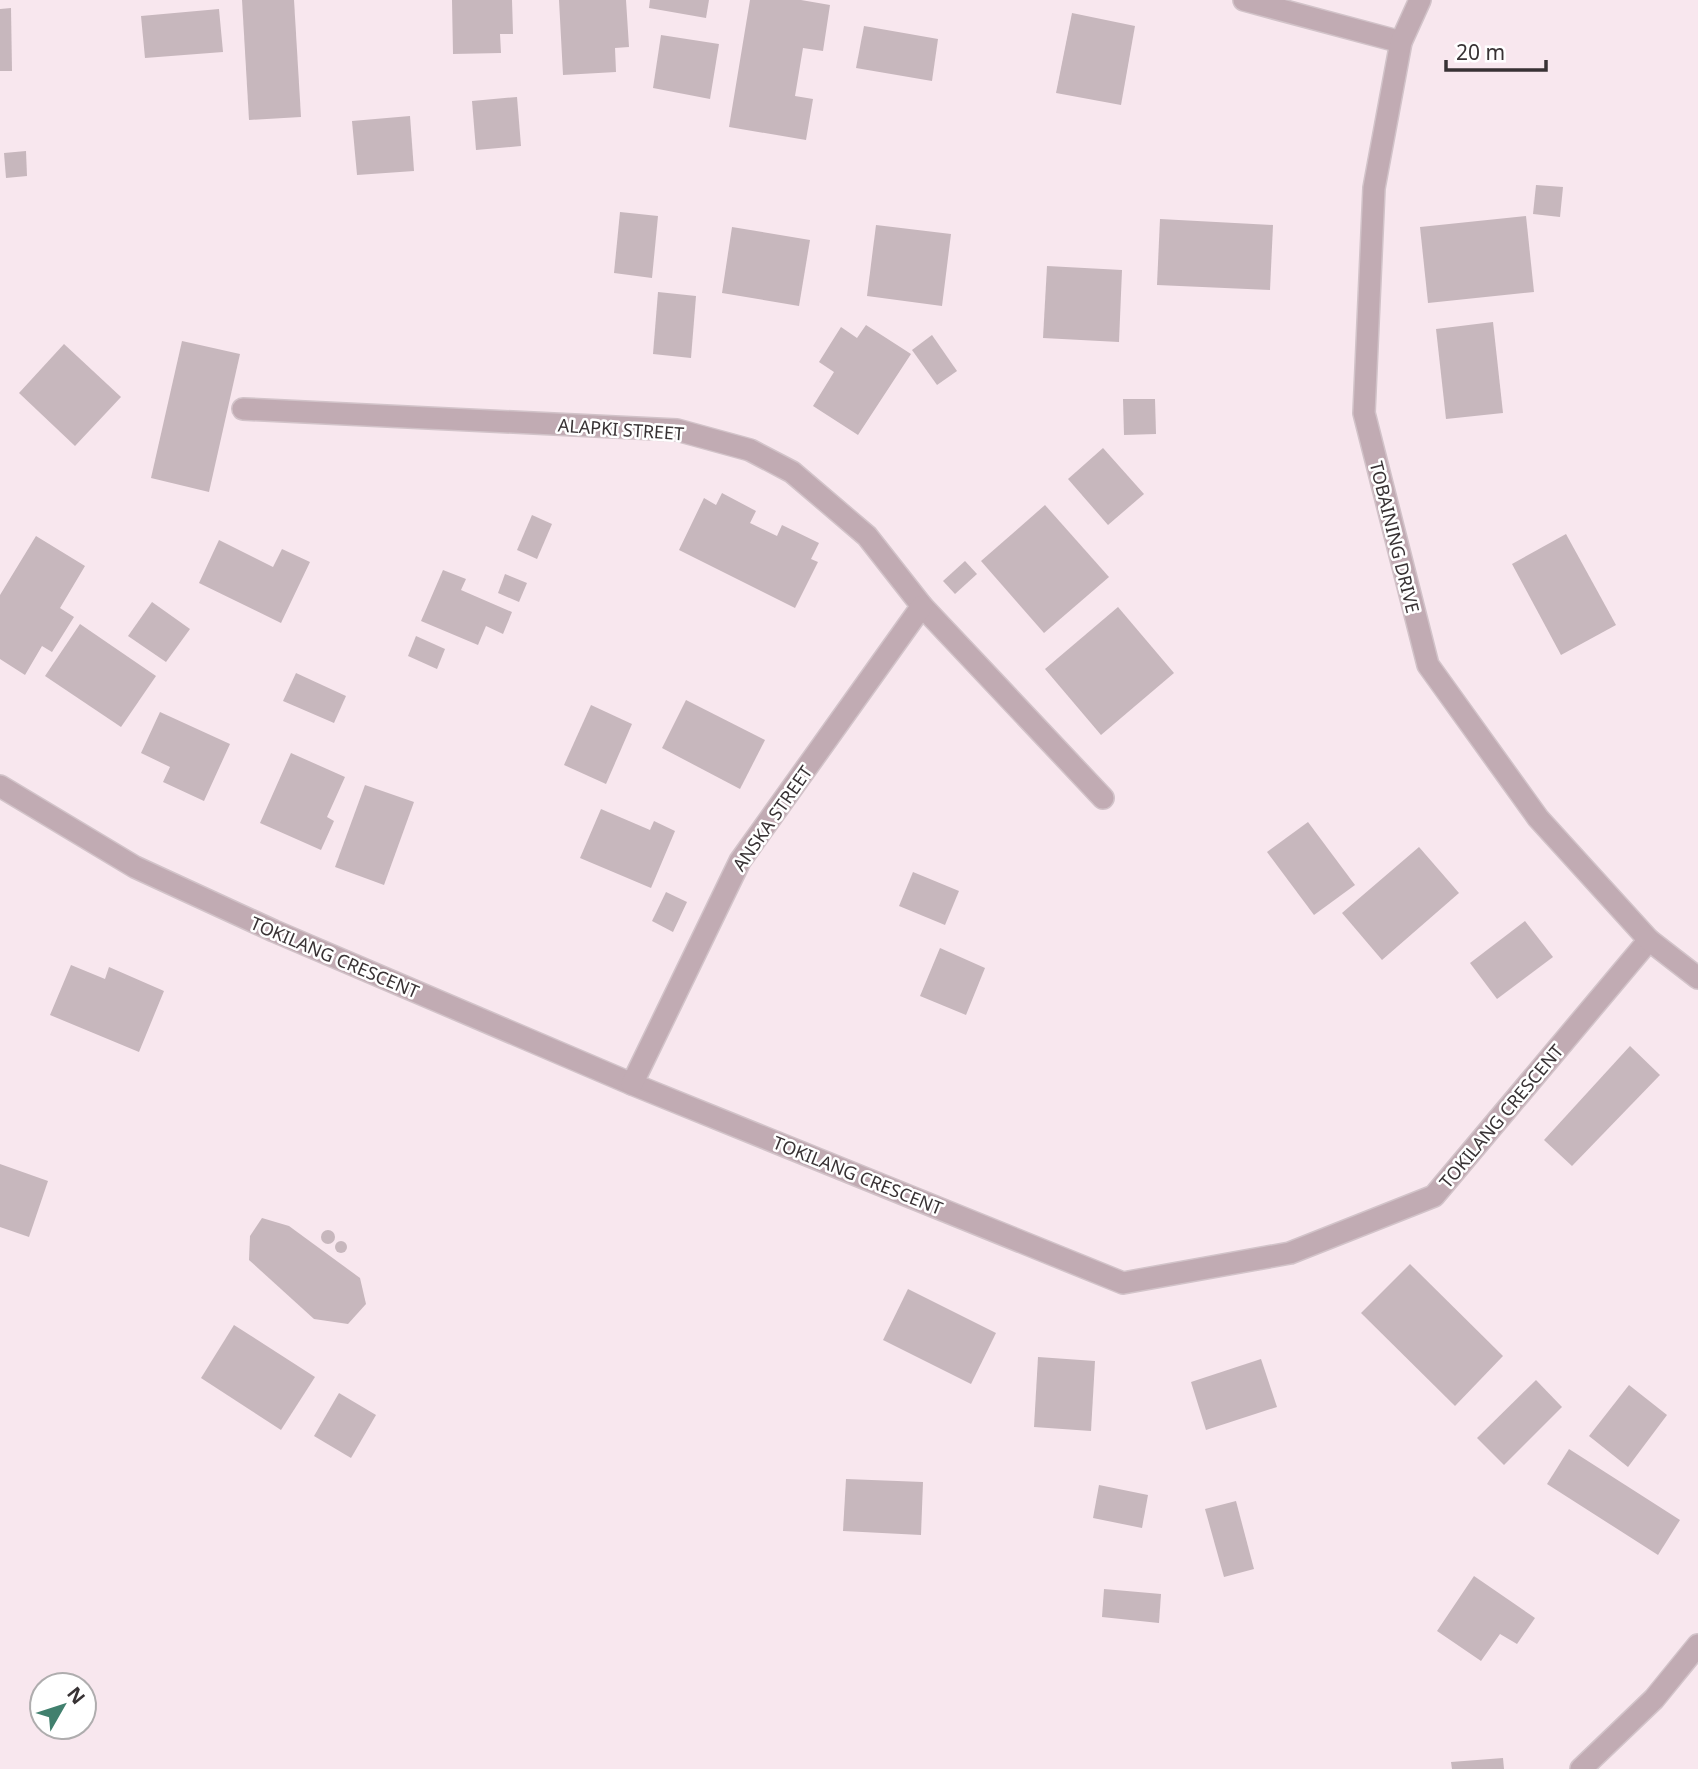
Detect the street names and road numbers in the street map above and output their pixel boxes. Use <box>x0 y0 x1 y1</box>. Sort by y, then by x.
street label: ALAPKI STREET <box>557 413 685 445</box>
street label: TOBAINING DRIVE <box>1365 459 1425 615</box>
street label: ANSKA STREET <box>727 761 817 875</box>
street label: TOKILANG CRESCENT <box>247 911 423 1003</box>
street label: TOKILANG CRESCENT <box>1434 1039 1568 1193</box>
street label: TOKILANG CRESCENT <box>770 1130 946 1220</box>

